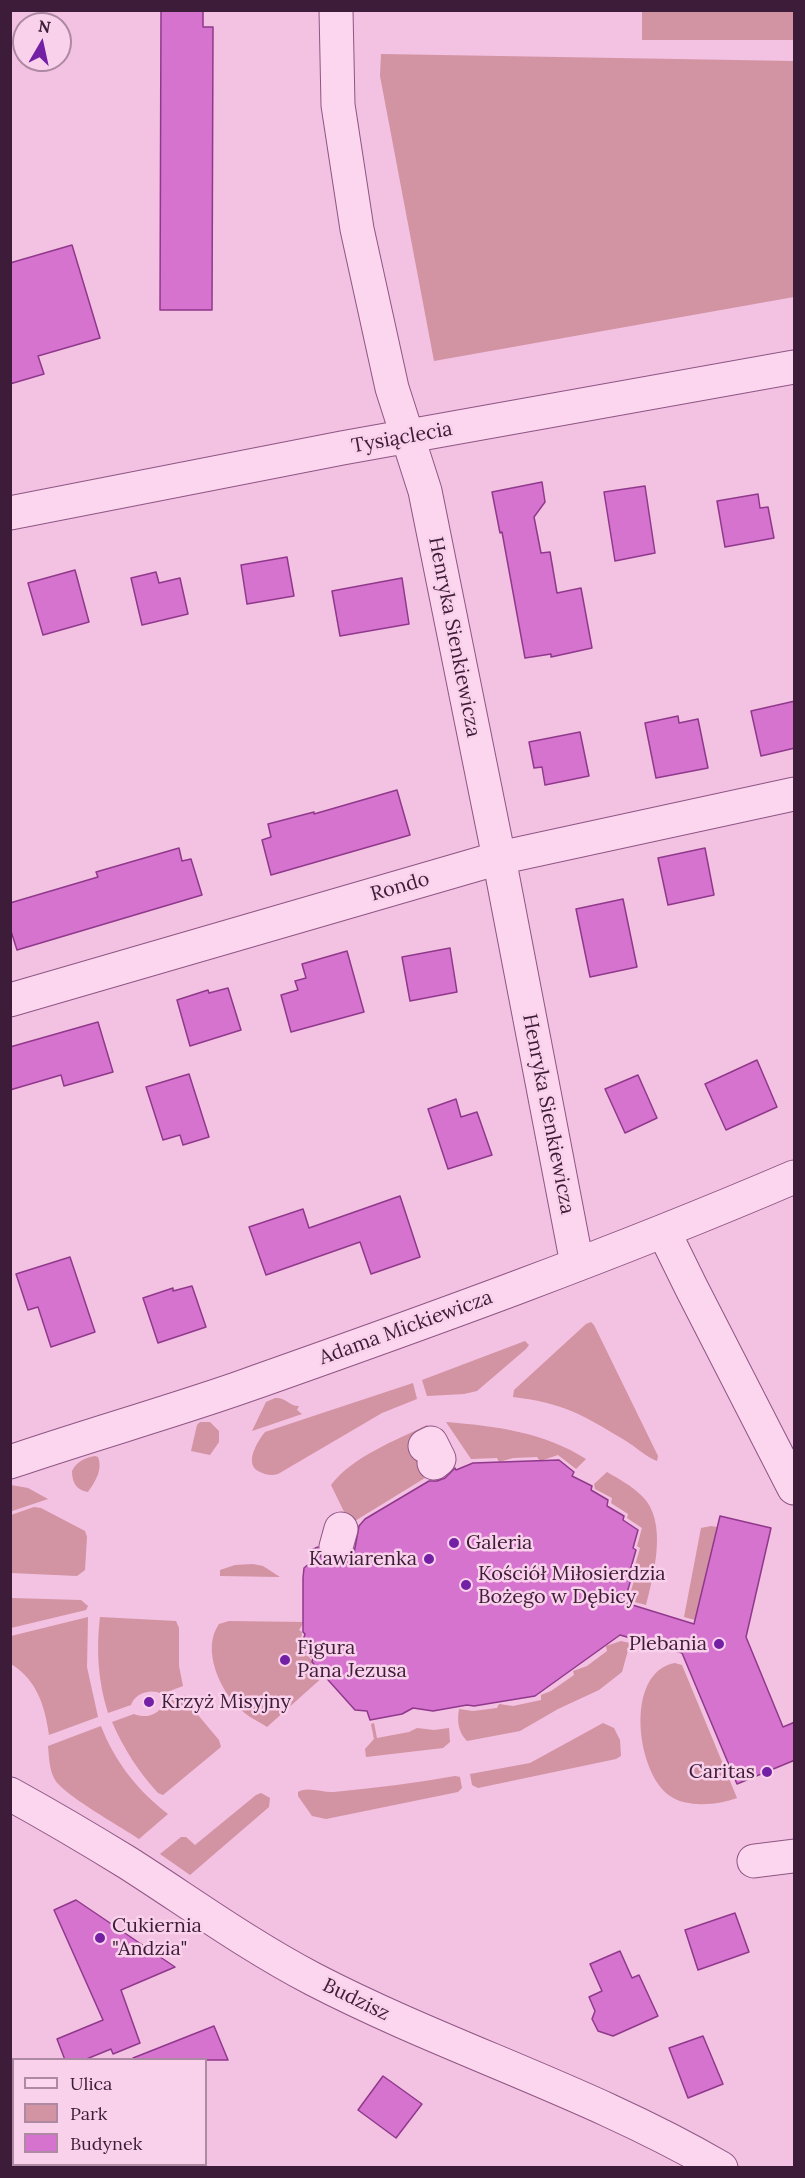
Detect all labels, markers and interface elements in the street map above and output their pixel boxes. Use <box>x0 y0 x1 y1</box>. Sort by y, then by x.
north arrow <box>12 12 72 72</box>
text: N <box>37 15 52 37</box>
street label: Tysiąclecia <box>350 417 454 459</box>
street label: Henryka Sienkiewicza <box>423 535 485 739</box>
street label: Rondo <box>368 867 432 907</box>
street label: Henryka Sienkiewicza <box>517 1012 579 1216</box>
street label: Adama Mickiewicza <box>316 1285 496 1371</box>
place label: Galeria <box>466 1531 532 1555</box>
marker: Galeria <box>447 1536 461 1550</box>
place label: Kawiarenka <box>309 1547 417 1571</box>
marker: Kawiarenka <box>422 1552 436 1566</box>
place label: Kościół Miłosierdzia Bożego w Dębicy <box>478 1562 666 1609</box>
marker: Kościół Miłosierdzia Bożego w Dębicy <box>459 1578 473 1592</box>
place label: Plebania <box>629 1632 707 1656</box>
place label: Figura Pana Jezusa <box>297 1636 407 1683</box>
marker: Plebania <box>712 1637 726 1651</box>
marker: Figura Pana Jezusa <box>278 1653 292 1667</box>
place label: Krzyż Misyjny <box>161 1690 291 1714</box>
marker: Krzyż Misyjny <box>142 1695 156 1709</box>
place label: Caritas <box>689 1760 755 1784</box>
marker: Caritas <box>760 1765 774 1779</box>
place label: Cukiernia "Andzia" <box>112 1914 202 1961</box>
marker: Cukiernia "Andzia" <box>93 1931 107 1945</box>
street label: Budzisz <box>319 1974 393 2026</box>
legend <box>12 2058 207 2166</box>
text: Ulica <box>70 2072 112 2095</box>
text: Park <box>70 2102 107 2125</box>
text: Budynek <box>70 2132 142 2155</box>

